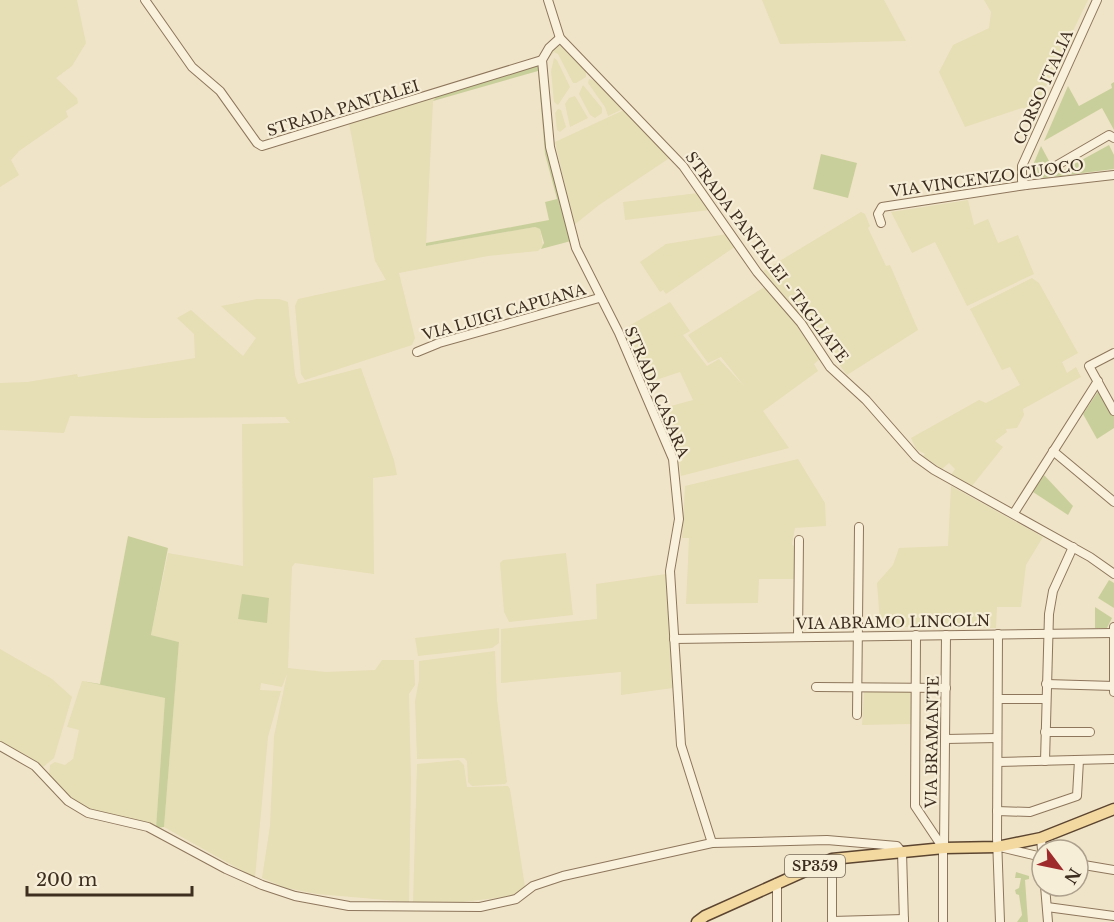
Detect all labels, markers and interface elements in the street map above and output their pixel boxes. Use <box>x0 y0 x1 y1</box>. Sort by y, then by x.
street label: CORSO ITALIA <box>1009 26 1077 147</box>
street label: STRADA PANTALEI <box>265 76 421 140</box>
street label: STRADA PANTALEI - TAGLIATE <box>681 148 853 366</box>
street label: VIA VINCENZO CUOCO <box>888 155 1085 201</box>
street label: VIA LUIGI CAPUANA <box>419 279 588 345</box>
street label: STRADA CASARA <box>621 323 693 461</box>
street label: VIA ABRAMO LINCOLN <box>795 611 990 633</box>
street label: VIA BRAMANTE <box>921 676 943 809</box>
north arrow <box>1030 838 1090 898</box>
road number: SP359 <box>785 855 845 877</box>
scale bar <box>27 859 192 897</box>
text: N <box>1060 864 1085 888</box>
text: 200 m <box>36 869 97 891</box>

